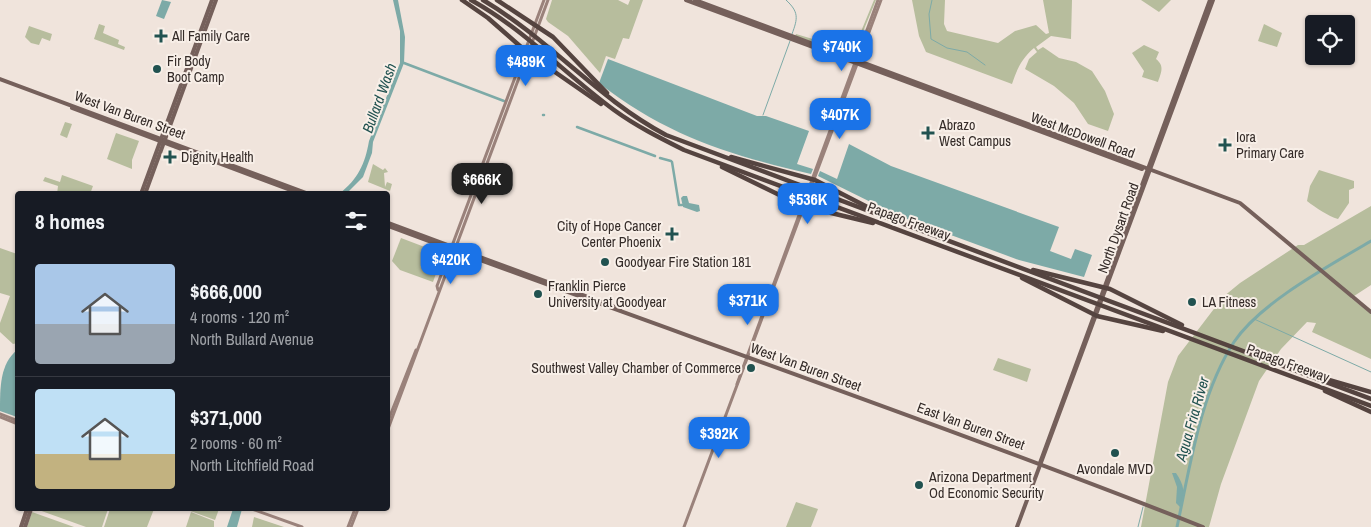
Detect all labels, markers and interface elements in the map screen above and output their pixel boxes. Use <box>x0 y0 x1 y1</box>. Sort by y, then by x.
map controls <box>1305 15 1355 65</box>
button: locate <box>1305 15 1355 65</box>
place label: All Family Care <box>171 27 250 45</box>
marker: All Family Care <box>154 29 168 43</box>
pin: $740K <box>807 30 877 72</box>
text: $740K <box>823 35 861 57</box>
pin: $489K <box>491 44 561 87</box>
text: $489K <box>507 50 545 72</box>
place label: Fir Body Boot Camp <box>167 52 224 86</box>
water label: Bullard Wash <box>357 60 401 136</box>
marker: Fir Body Boot Camp <box>151 63 163 75</box>
street label: West Van Buren Street <box>72 87 188 143</box>
pin: $407K <box>805 98 875 140</box>
text: $407K <box>821 103 859 125</box>
street label: West McDowell Road <box>1028 108 1138 162</box>
place label: Abrazo West Campus <box>938 116 1011 150</box>
marker: Abrazo West Campus <box>921 126 935 140</box>
place label: Iora Primary Care <box>1236 128 1304 162</box>
marker: Iora Primary Care <box>1218 138 1232 152</box>
place label: Dignity Health <box>181 148 254 166</box>
marker: Dignity Health <box>163 150 177 164</box>
pin: $666K <box>447 162 517 205</box>
text: $666K <box>463 168 501 190</box>
street label: North Dysart Road <box>1093 180 1143 276</box>
pin: $536K <box>773 182 843 225</box>
text: $536K <box>789 188 827 210</box>
street label: Papago Freeway <box>865 198 953 244</box>
text: 8 homes <box>35 207 105 236</box>
icon: filters <box>342 207 370 235</box>
place label: City of Hope Cancer Center Phoenix <box>557 217 661 251</box>
marker: City of Hope Cancer Center Phoenix <box>665 227 679 241</box>
pin: $420K <box>416 242 486 285</box>
text: $420K <box>432 248 470 270</box>
place label: Goodyear Fire Station 181 <box>615 253 752 271</box>
marker: Goodyear Fire Station 181 <box>599 256 611 268</box>
text: $666,000 <box>190 277 262 306</box>
place label: Franklin Pierce University at Goodyear <box>548 277 666 311</box>
icon: home <box>75 284 135 344</box>
pin: $371K <box>713 284 783 326</box>
marker: Franklin Pierce University at Goodyear <box>532 288 544 300</box>
text: $371K <box>729 289 767 311</box>
place label: LA Fitness <box>1202 293 1257 311</box>
marker: LA Fitness <box>1186 296 1198 308</box>
text: 4 rooms · 120 m² <box>190 306 289 328</box>
text: North Bullard Avenue <box>190 328 314 350</box>
street label: West Van Buren Street <box>748 339 864 395</box>
street label: Papago Freeway <box>1244 340 1332 386</box>
place label: Southwest Valley Chamber of Commerce <box>531 359 741 377</box>
marker: Southwest Valley Chamber of Commerce <box>745 362 757 374</box>
water label: Agua Fria River <box>1170 374 1214 465</box>
street label: East Van Buren Street <box>915 398 1027 454</box>
text: $371,000 <box>190 403 262 432</box>
icon: home <box>75 409 135 469</box>
pin: $392K <box>684 416 754 459</box>
text: $392K <box>700 422 738 444</box>
text: 2 rooms · 60 m² <box>190 432 282 454</box>
marker: Avondale MVD <box>1109 447 1121 459</box>
text: North Litchfield Road <box>190 454 314 476</box>
place label: Avondale MVD <box>1076 460 1153 478</box>
place label: Arizona Department Od Economic Security <box>928 468 1044 502</box>
marker: Arizona Department Od Economic Security <box>913 479 925 491</box>

